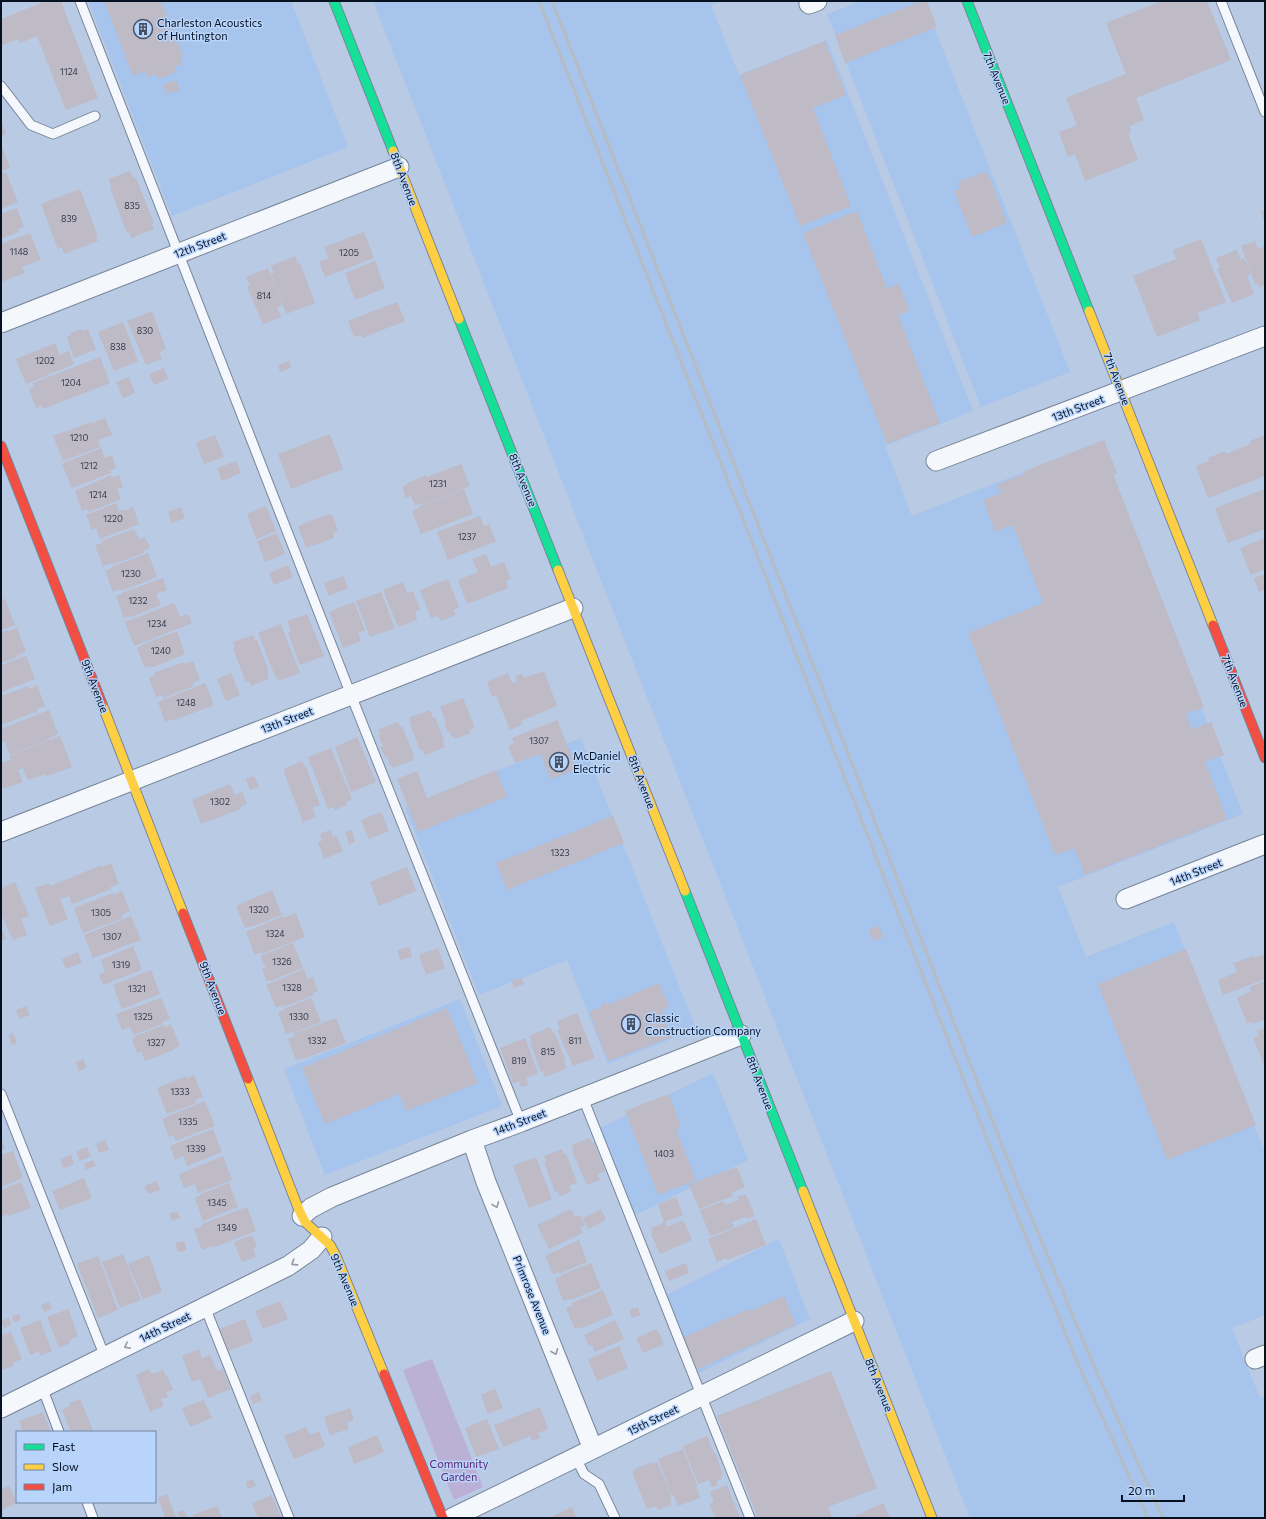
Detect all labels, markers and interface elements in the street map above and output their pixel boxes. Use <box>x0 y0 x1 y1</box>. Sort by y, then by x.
place label: Charleston Acoustics of Huntington <box>157 16 262 42</box>
building icon: Charleston Acoustics of Huntington <box>132 18 154 40</box>
street label: 7th Avenue <box>981 50 1014 106</box>
house number: 1124 <box>60 66 79 77</box>
street label: 8th Avenue <box>388 150 421 208</box>
house number: 835 <box>124 200 140 211</box>
house number: 839 <box>61 213 77 224</box>
street label: 12th Street <box>172 228 228 260</box>
house number: 1148 <box>10 246 28 257</box>
house number: 1205 <box>339 247 359 258</box>
house number: 814 <box>257 290 272 301</box>
house number: 830 <box>137 325 153 336</box>
house number: 838 <box>110 341 126 352</box>
street label: 7th Avenue <box>1101 351 1134 407</box>
house number: 1202 <box>35 355 55 366</box>
house number: 1204 <box>61 377 82 388</box>
street label: 13th Street <box>1050 391 1106 423</box>
house number: 1210 <box>70 432 88 443</box>
street label: 8th Avenue <box>507 451 540 509</box>
house number: 1212 <box>80 460 98 471</box>
house number: 1231 <box>429 478 447 489</box>
house number: 1214 <box>89 489 108 500</box>
house number: 1220 <box>103 513 123 524</box>
house number: 1237 <box>458 531 477 542</box>
house number: 1230 <box>121 568 141 579</box>
house number: 1232 <box>129 595 147 606</box>
house number: 1234 <box>147 618 167 629</box>
house number: 1240 <box>151 645 171 656</box>
street label: 7th Avenue <box>1219 653 1252 709</box>
street label: 9th Avenue <box>79 657 112 715</box>
house number: 1248 <box>176 697 196 708</box>
street label: 13th Street <box>259 703 315 735</box>
house number: 1307 <box>529 735 549 746</box>
place label: McDaniel Electric <box>573 749 621 775</box>
building icon: McDaniel Electric <box>548 751 570 773</box>
street label: 8th Avenue <box>626 753 659 811</box>
house number: 1302 <box>210 796 230 807</box>
house number: 1323 <box>550 847 570 858</box>
street label: 14th Street <box>1168 855 1224 888</box>
house number: 1320 <box>249 904 269 915</box>
house number: 1305 <box>91 907 111 918</box>
house number: 1324 <box>265 928 285 939</box>
house number: 1307 <box>102 931 122 942</box>
house number: 1326 <box>272 956 292 967</box>
house number: 1319 <box>112 959 130 970</box>
street label: 9th Avenue <box>197 959 230 1017</box>
house number: 1328 <box>282 982 302 993</box>
house number: 1321 <box>128 983 146 994</box>
house number: 1325 <box>133 1011 153 1022</box>
house number: 1330 <box>289 1011 309 1022</box>
place label: Classic Construction Company <box>645 1011 761 1037</box>
building icon: Classic Construction Company <box>620 1013 642 1035</box>
house number: 1332 <box>307 1035 327 1046</box>
house number: 811 <box>568 1035 582 1046</box>
house number: 1327 <box>147 1037 166 1048</box>
house number: 815 <box>541 1046 555 1057</box>
street label: 8th Avenue <box>744 1054 777 1112</box>
house number: 819 <box>512 1055 526 1066</box>
house number: 1333 <box>170 1086 190 1097</box>
street label: 14th Street <box>492 1105 548 1138</box>
house number: 1335 <box>178 1116 198 1127</box>
house number: 1339 <box>186 1143 206 1154</box>
house number: 1403 <box>654 1148 674 1159</box>
house number: 1345 <box>207 1197 227 1208</box>
one-way arrow <box>491 1201 499 1208</box>
house number: 1349 <box>217 1222 237 1233</box>
street label: 9th Avenue <box>328 1251 363 1308</box>
street label: Primrose Avenue <box>511 1253 554 1336</box>
one-way arrow <box>291 1258 298 1265</box>
street label: 14th Street <box>137 1308 193 1345</box>
one-way arrow <box>124 1341 132 1349</box>
one-way arrow <box>550 1348 558 1355</box>
street label: 8th Avenue <box>863 1356 896 1414</box>
street label: 15th Street <box>625 1401 681 1437</box>
legend <box>16 1431 156 1503</box>
text: Fast <box>52 1439 75 1453</box>
park label: Community Garden <box>430 1457 489 1483</box>
text: Slow <box>52 1459 79 1473</box>
scale bar <box>1122 1477 1184 1503</box>
text: Jam <box>52 1479 72 1494</box>
text: 20 m <box>1128 1483 1155 1497</box>

